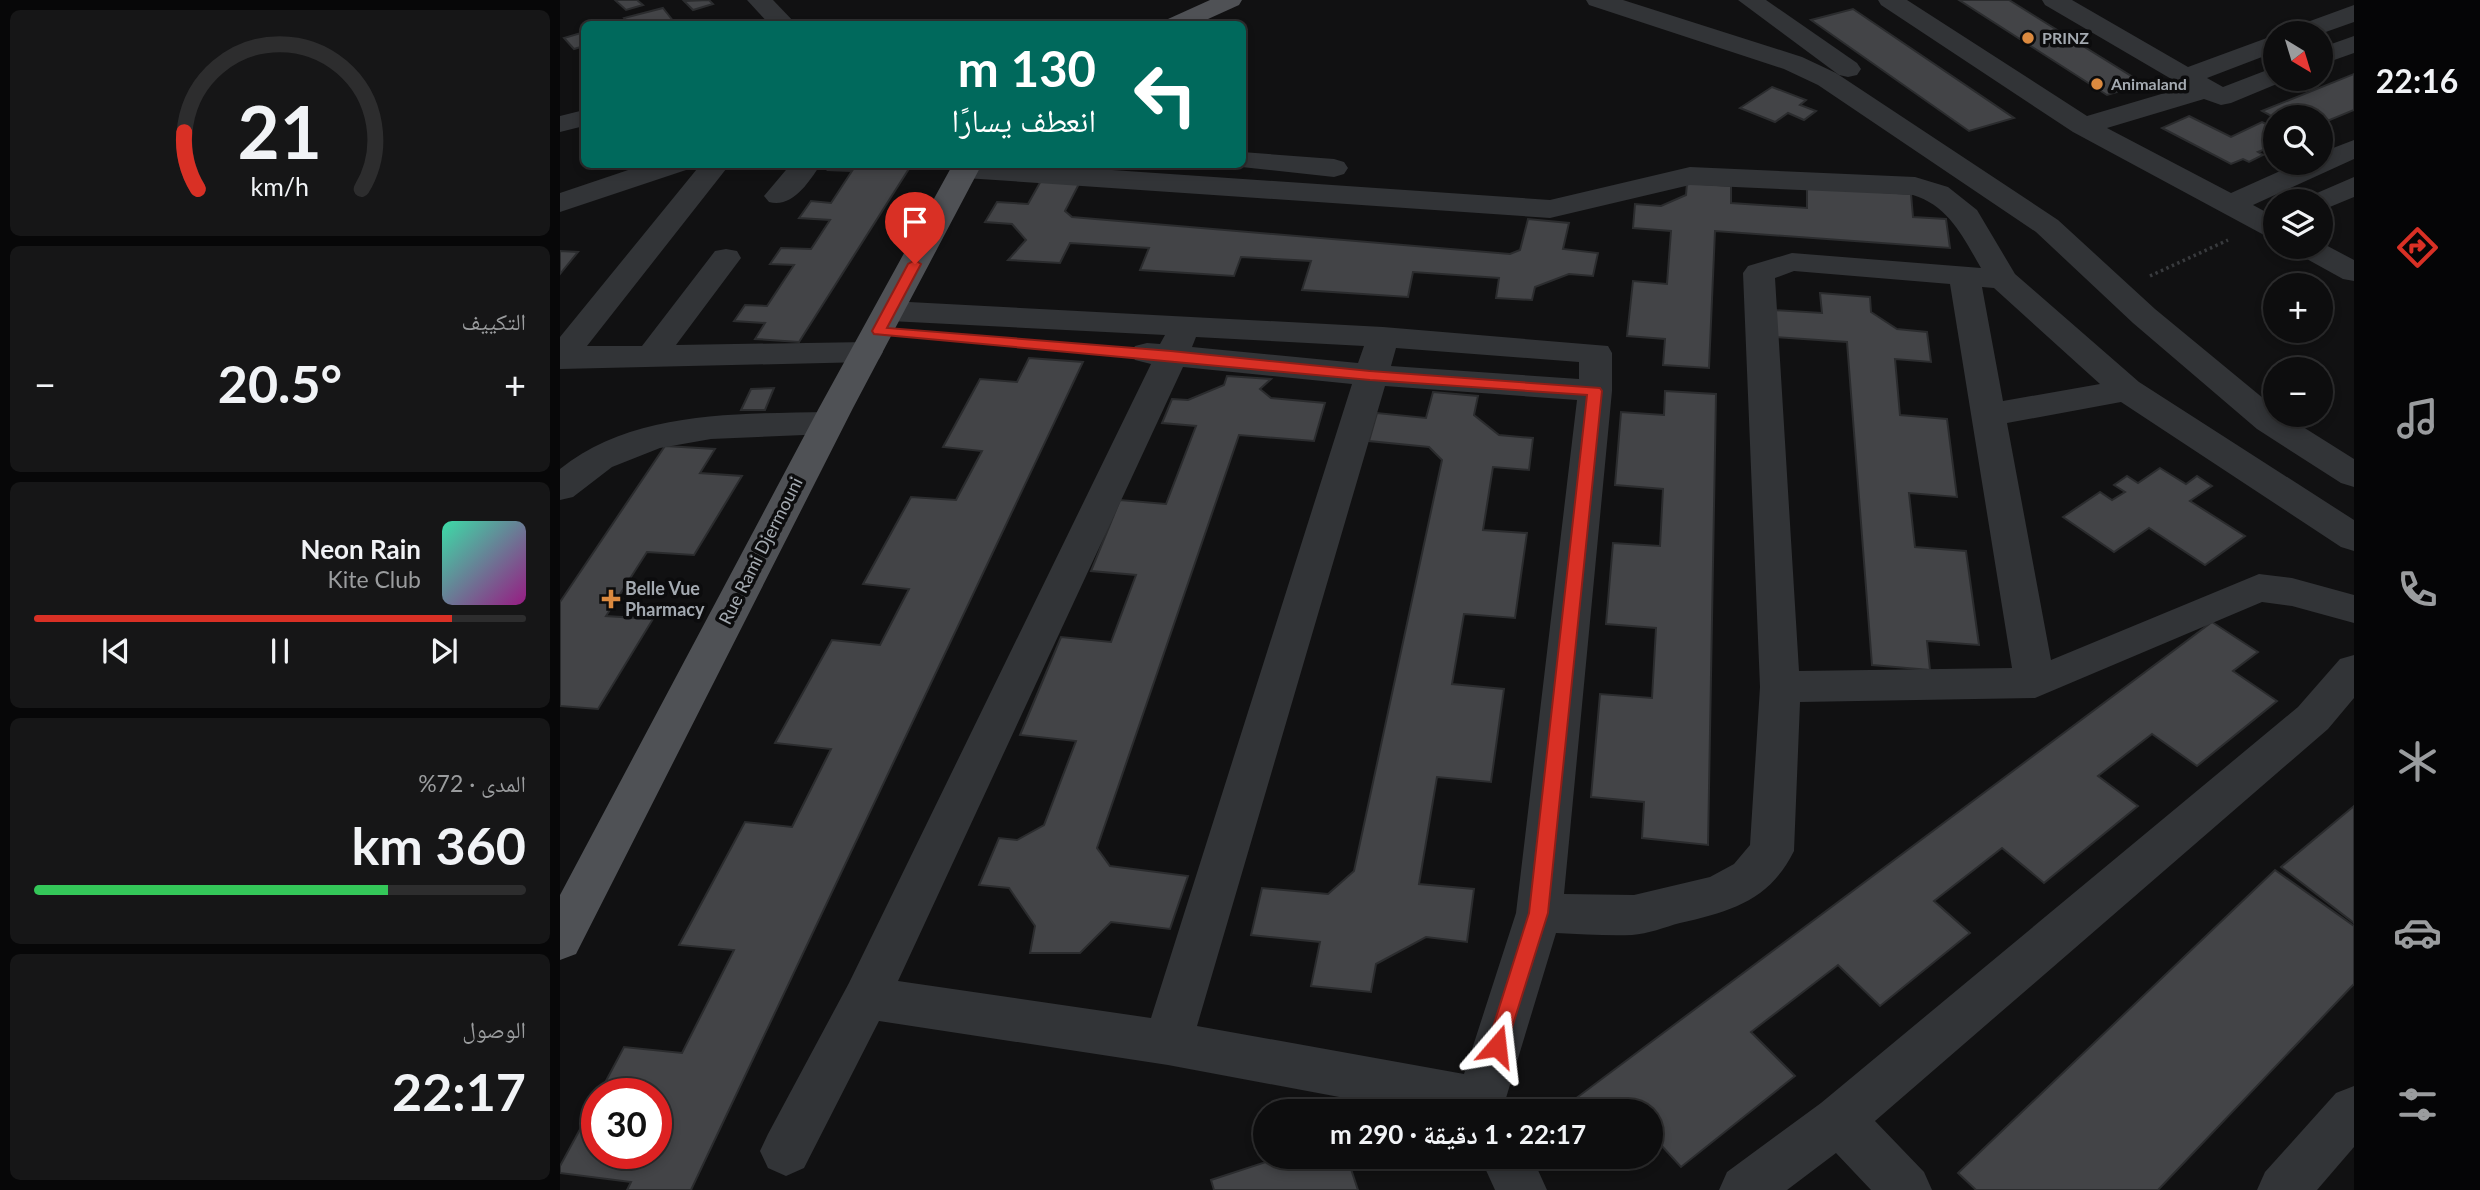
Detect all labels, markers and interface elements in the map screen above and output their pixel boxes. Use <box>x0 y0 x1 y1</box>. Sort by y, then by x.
north arrow <box>2263 21 2333 91</box>
map controls <box>2263 21 2333 427</box>
place label: PRINZ <box>2042 28 2089 47</box>
marker: PRINZ <box>2020 30 2036 46</box>
text: 130 m <box>958 39 1096 97</box>
icon: left <box>1120 49 1211 140</box>
text: 22:16 <box>2376 61 2458 100</box>
place label: Animaland <box>2110 74 2187 93</box>
marker: Animaland <box>2089 76 2105 92</box>
text: 21 <box>238 87 322 175</box>
text: انعطف يسارًا <box>952 100 1096 139</box>
button: search <box>2263 105 2333 175</box>
text: km/h <box>251 171 309 201</box>
button: layers <box>2263 189 2333 259</box>
pin <box>885 192 945 264</box>
icon: arrive <box>896 203 934 241</box>
icon: directions <box>2393 223 2442 272</box>
button: + <box>2263 273 2333 343</box>
text: التكييف <box>461 307 526 335</box>
text: 20.5° <box>218 352 342 414</box>
button: − <box>2263 357 2333 427</box>
text: − <box>34 361 56 407</box>
text: + <box>504 361 526 407</box>
icon: music <box>2393 394 2442 443</box>
street label: Rue Rami Djermouni <box>713 473 807 628</box>
text: Neon Rain <box>301 533 421 565</box>
text: Kite Club <box>328 565 421 593</box>
icon: phone <box>2393 565 2442 614</box>
place label: Belle Vue Pharmacy <box>625 577 705 620</box>
marker: Belle Vue Pharmacy <box>603 591 619 607</box>
icon: previous <box>97 632 135 670</box>
icon: pause <box>261 632 299 670</box>
icon: next <box>425 632 463 670</box>
icon: climate <box>2393 737 2442 786</box>
text: المدى · 72% <box>418 769 526 797</box>
text: 360 km <box>352 814 526 876</box>
icon: car <box>2393 908 2442 957</box>
position arrow <box>1460 1009 1534 1083</box>
text: الوصول <box>462 1015 526 1043</box>
text: 22:17 <box>392 1060 526 1122</box>
speed limit sign: 30 <box>581 1078 672 1169</box>
icon: filters <box>2393 1080 2442 1129</box>
text: 22:17 · 1 دقيقة · 290 m <box>1330 1118 1586 1150</box>

